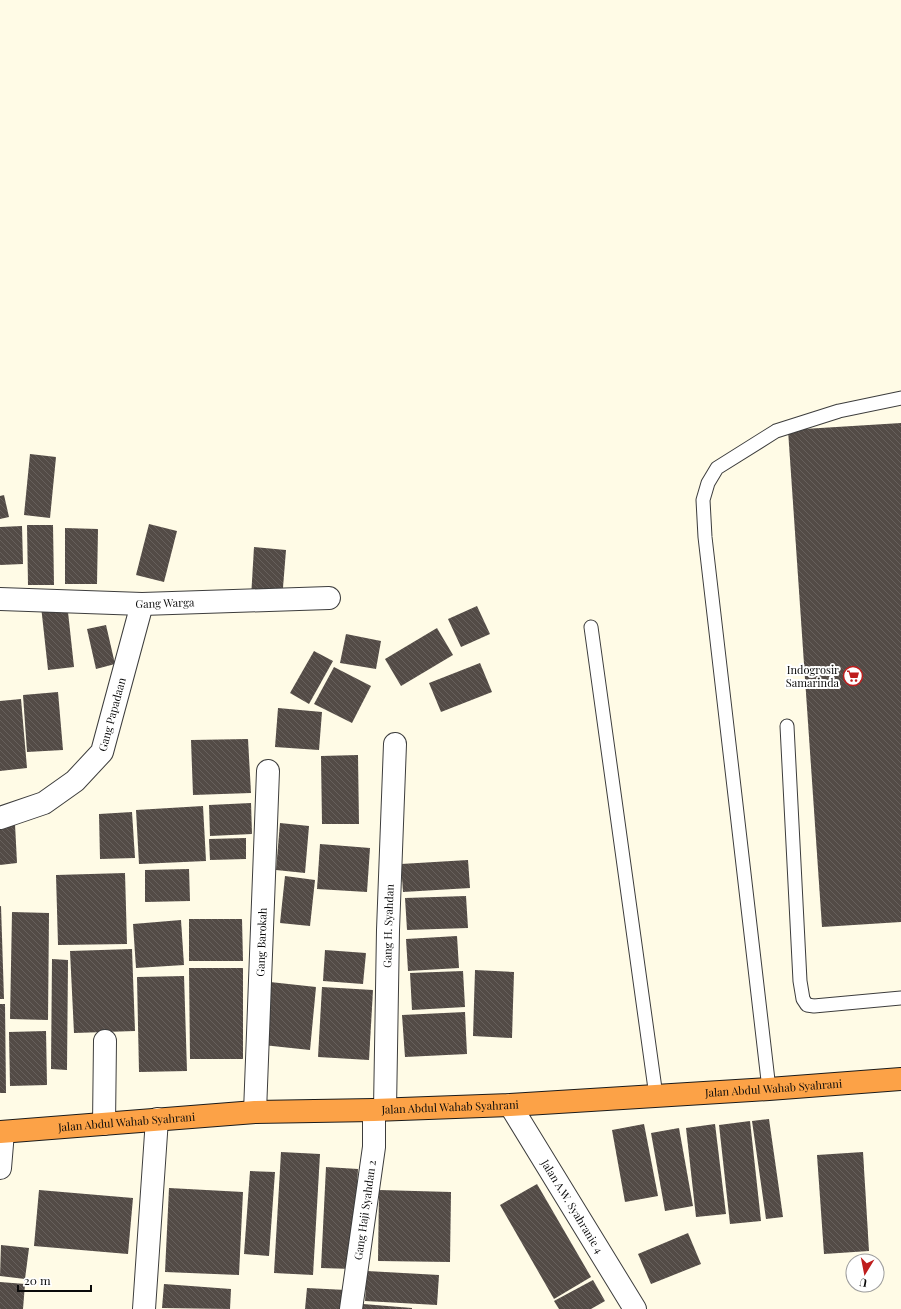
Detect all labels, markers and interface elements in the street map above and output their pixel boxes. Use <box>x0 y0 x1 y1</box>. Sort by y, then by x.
street label: Gang Warga <box>135 594 195 611</box>
place label: Indogrosir Samarinda <box>786 662 840 690</box>
supermarket icon: Indogrosir Samarinda <box>842 665 864 687</box>
street label: Gang Papadaan <box>95 675 129 753</box>
street label: Gang H. Syahdan <box>379 883 397 968</box>
street label: Gang Barokah <box>252 907 270 977</box>
street label: Jalan Abdul Wahab Syahrani <box>704 1075 843 1100</box>
street label: Jalan Abdul Wahab Syahrani <box>380 1096 519 1117</box>
street label: Jalan Abdul Wahab Syahrani <box>57 1109 196 1134</box>
street label: Jalan A.W. Syahranie 4 <box>538 1156 607 1256</box>
street label: Gang Haji Syahdan 2 <box>350 1159 379 1261</box>
north arrow <box>845 1253 885 1293</box>
scale bar <box>18 1267 91 1293</box>
text: 20 m <box>24 1272 51 1288</box>
text: U <box>858 1275 868 1291</box>

